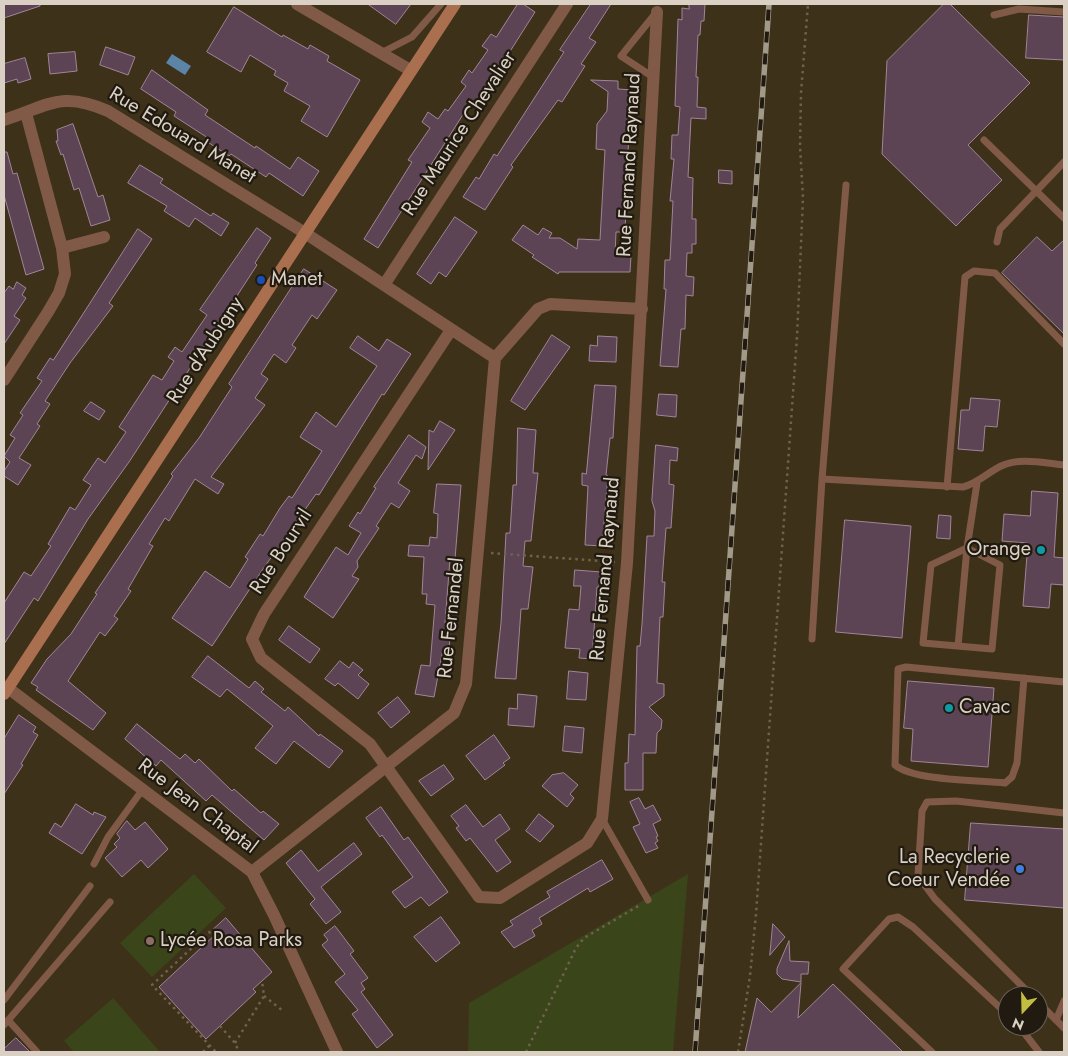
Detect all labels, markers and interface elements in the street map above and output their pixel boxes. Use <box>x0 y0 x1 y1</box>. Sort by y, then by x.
street label: Rue Maurice Chevalier <box>398 47 522 221</box>
street label: Rue Fernand Raynaud <box>613 72 647 258</box>
street label: Rue Edouard Manet <box>104 83 260 189</box>
place label: Manet <box>271 268 322 292</box>
marker: Manet <box>255 274 267 286</box>
street label: Rue d'Aubigny <box>163 293 249 409</box>
street label: Rue Fernand Raynaud <box>586 476 626 662</box>
street label: Rue Bourvil <box>246 505 318 599</box>
place label: Orange <box>967 538 1031 562</box>
marker: Orange <box>1035 544 1047 556</box>
street label: Rue Fernandel <box>434 556 470 680</box>
place label: Cavac <box>959 696 1010 720</box>
marker: Cavac <box>943 702 955 714</box>
street label: Rue Jean Chaptal <box>132 754 262 860</box>
place label: La Recyclerie Coeur Vendée <box>887 846 1010 893</box>
marker: La Recyclerie Coeur Vendée <box>1014 863 1026 875</box>
place label: Lycée Rosa Parks <box>160 929 302 953</box>
marker: Lycée Rosa Parks <box>144 935 156 947</box>
north arrow <box>998 986 1048 1036</box>
text: N <box>1009 1013 1027 1035</box>

